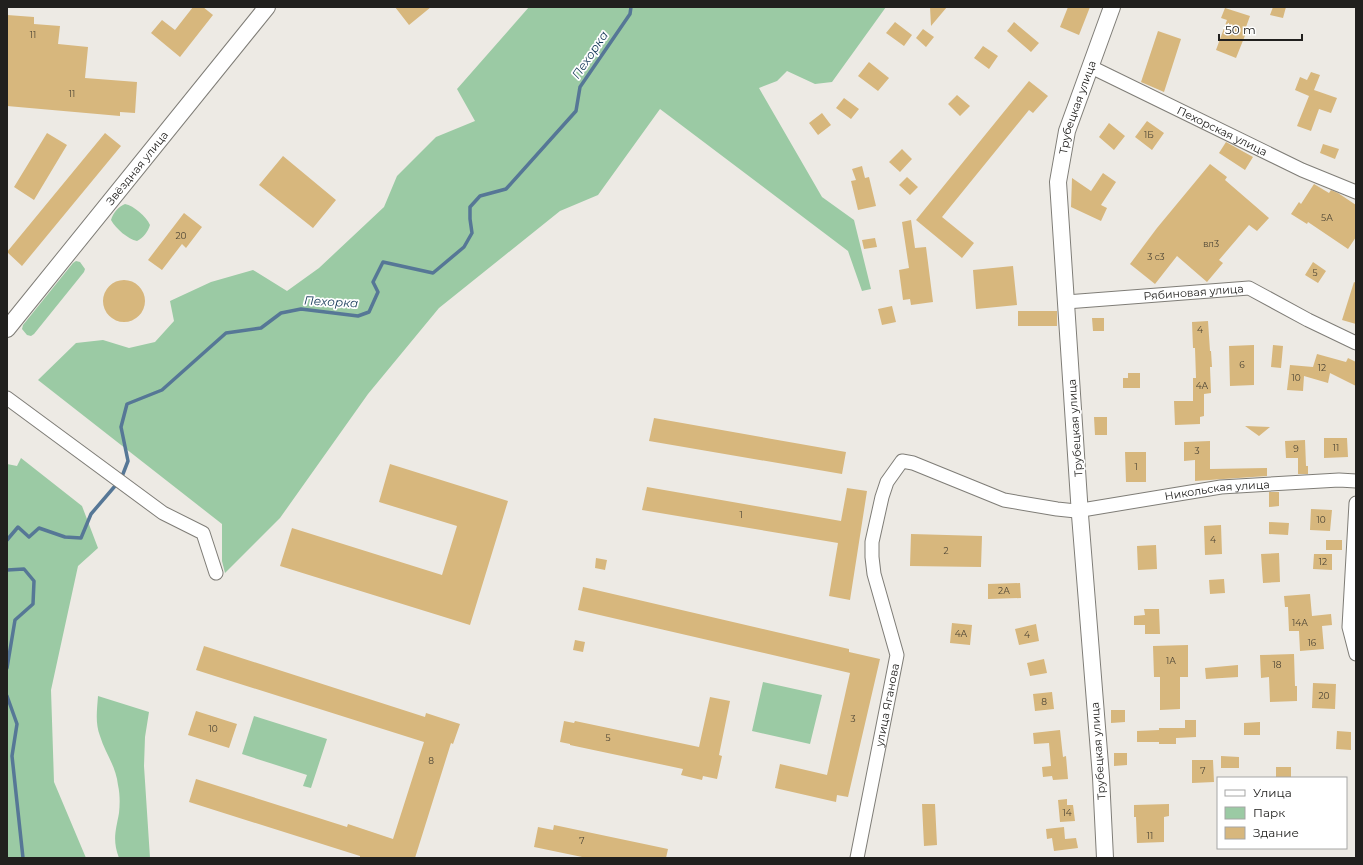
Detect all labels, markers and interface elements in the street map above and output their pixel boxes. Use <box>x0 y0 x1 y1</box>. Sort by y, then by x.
scale bar <box>1219 16 1302 42</box>
text: 50 m <box>1225 22 1256 37</box>
water label: Пехорка <box>568 28 611 81</box>
house number: 11 <box>30 29 36 40</box>
street label: Трубецкая улица <box>1056 59 1099 155</box>
house number: 11 <box>69 88 75 99</box>
street label: Пехорская улица <box>1175 103 1270 159</box>
street label: Звёздная улица <box>103 128 171 208</box>
house number: 1Б <box>1144 129 1154 140</box>
house number: 5А <box>1321 212 1333 223</box>
house number: 20 <box>175 230 187 241</box>
house number: вл3 <box>1203 238 1219 249</box>
house number: 3 с3 <box>1147 251 1165 262</box>
house number: 5 <box>1312 267 1318 278</box>
street label: Рябиновая улица <box>1143 281 1244 303</box>
water label: Пехорка <box>304 293 359 310</box>
house number: 4 <box>1197 324 1203 335</box>
house number: 6 <box>1239 359 1245 370</box>
house number: 12 <box>1318 362 1326 373</box>
house number: 10 <box>1291 372 1301 383</box>
street label: Трубецкая улица <box>1065 379 1085 477</box>
house number: 4А <box>1196 380 1209 391</box>
house number: 11 <box>1333 442 1339 453</box>
house number: 9 <box>1293 443 1299 454</box>
house number: 3 <box>1194 445 1200 456</box>
house number: 1 <box>1134 461 1138 472</box>
street label: Никольская улица <box>1164 477 1270 503</box>
house number: 1 <box>739 509 743 520</box>
house number: 10 <box>1316 514 1326 525</box>
house number: 4 <box>1210 534 1216 545</box>
house number: 2 <box>943 545 949 556</box>
house number: 12 <box>1319 556 1327 567</box>
house number: 2А <box>998 585 1010 596</box>
house number: 14А <box>1292 617 1308 628</box>
house number: 4А <box>955 628 968 639</box>
house number: 4 <box>1024 629 1030 640</box>
house number: 16 <box>1308 637 1317 648</box>
house number: 1А <box>1166 655 1176 666</box>
house number: 18 <box>1273 659 1282 670</box>
street label: улица Яганова <box>872 662 902 749</box>
house number: 20 <box>1318 690 1330 701</box>
house number: 8 <box>1041 696 1047 707</box>
street label: Трубецкая улица <box>1088 702 1108 800</box>
house number: 3 <box>850 713 856 724</box>
house number: 10 <box>208 723 218 734</box>
house number: 5 <box>605 732 611 743</box>
house number: 8 <box>428 755 434 766</box>
house number: 7 <box>1200 765 1206 776</box>
legend <box>1217 777 1347 849</box>
text: Улица <box>1253 785 1292 800</box>
text: Парк <box>1253 805 1285 820</box>
house number: 14 <box>1062 807 1072 818</box>
text: Здание <box>1253 825 1299 840</box>
house number: 11 <box>1147 830 1153 841</box>
house number: 7 <box>579 835 585 846</box>

